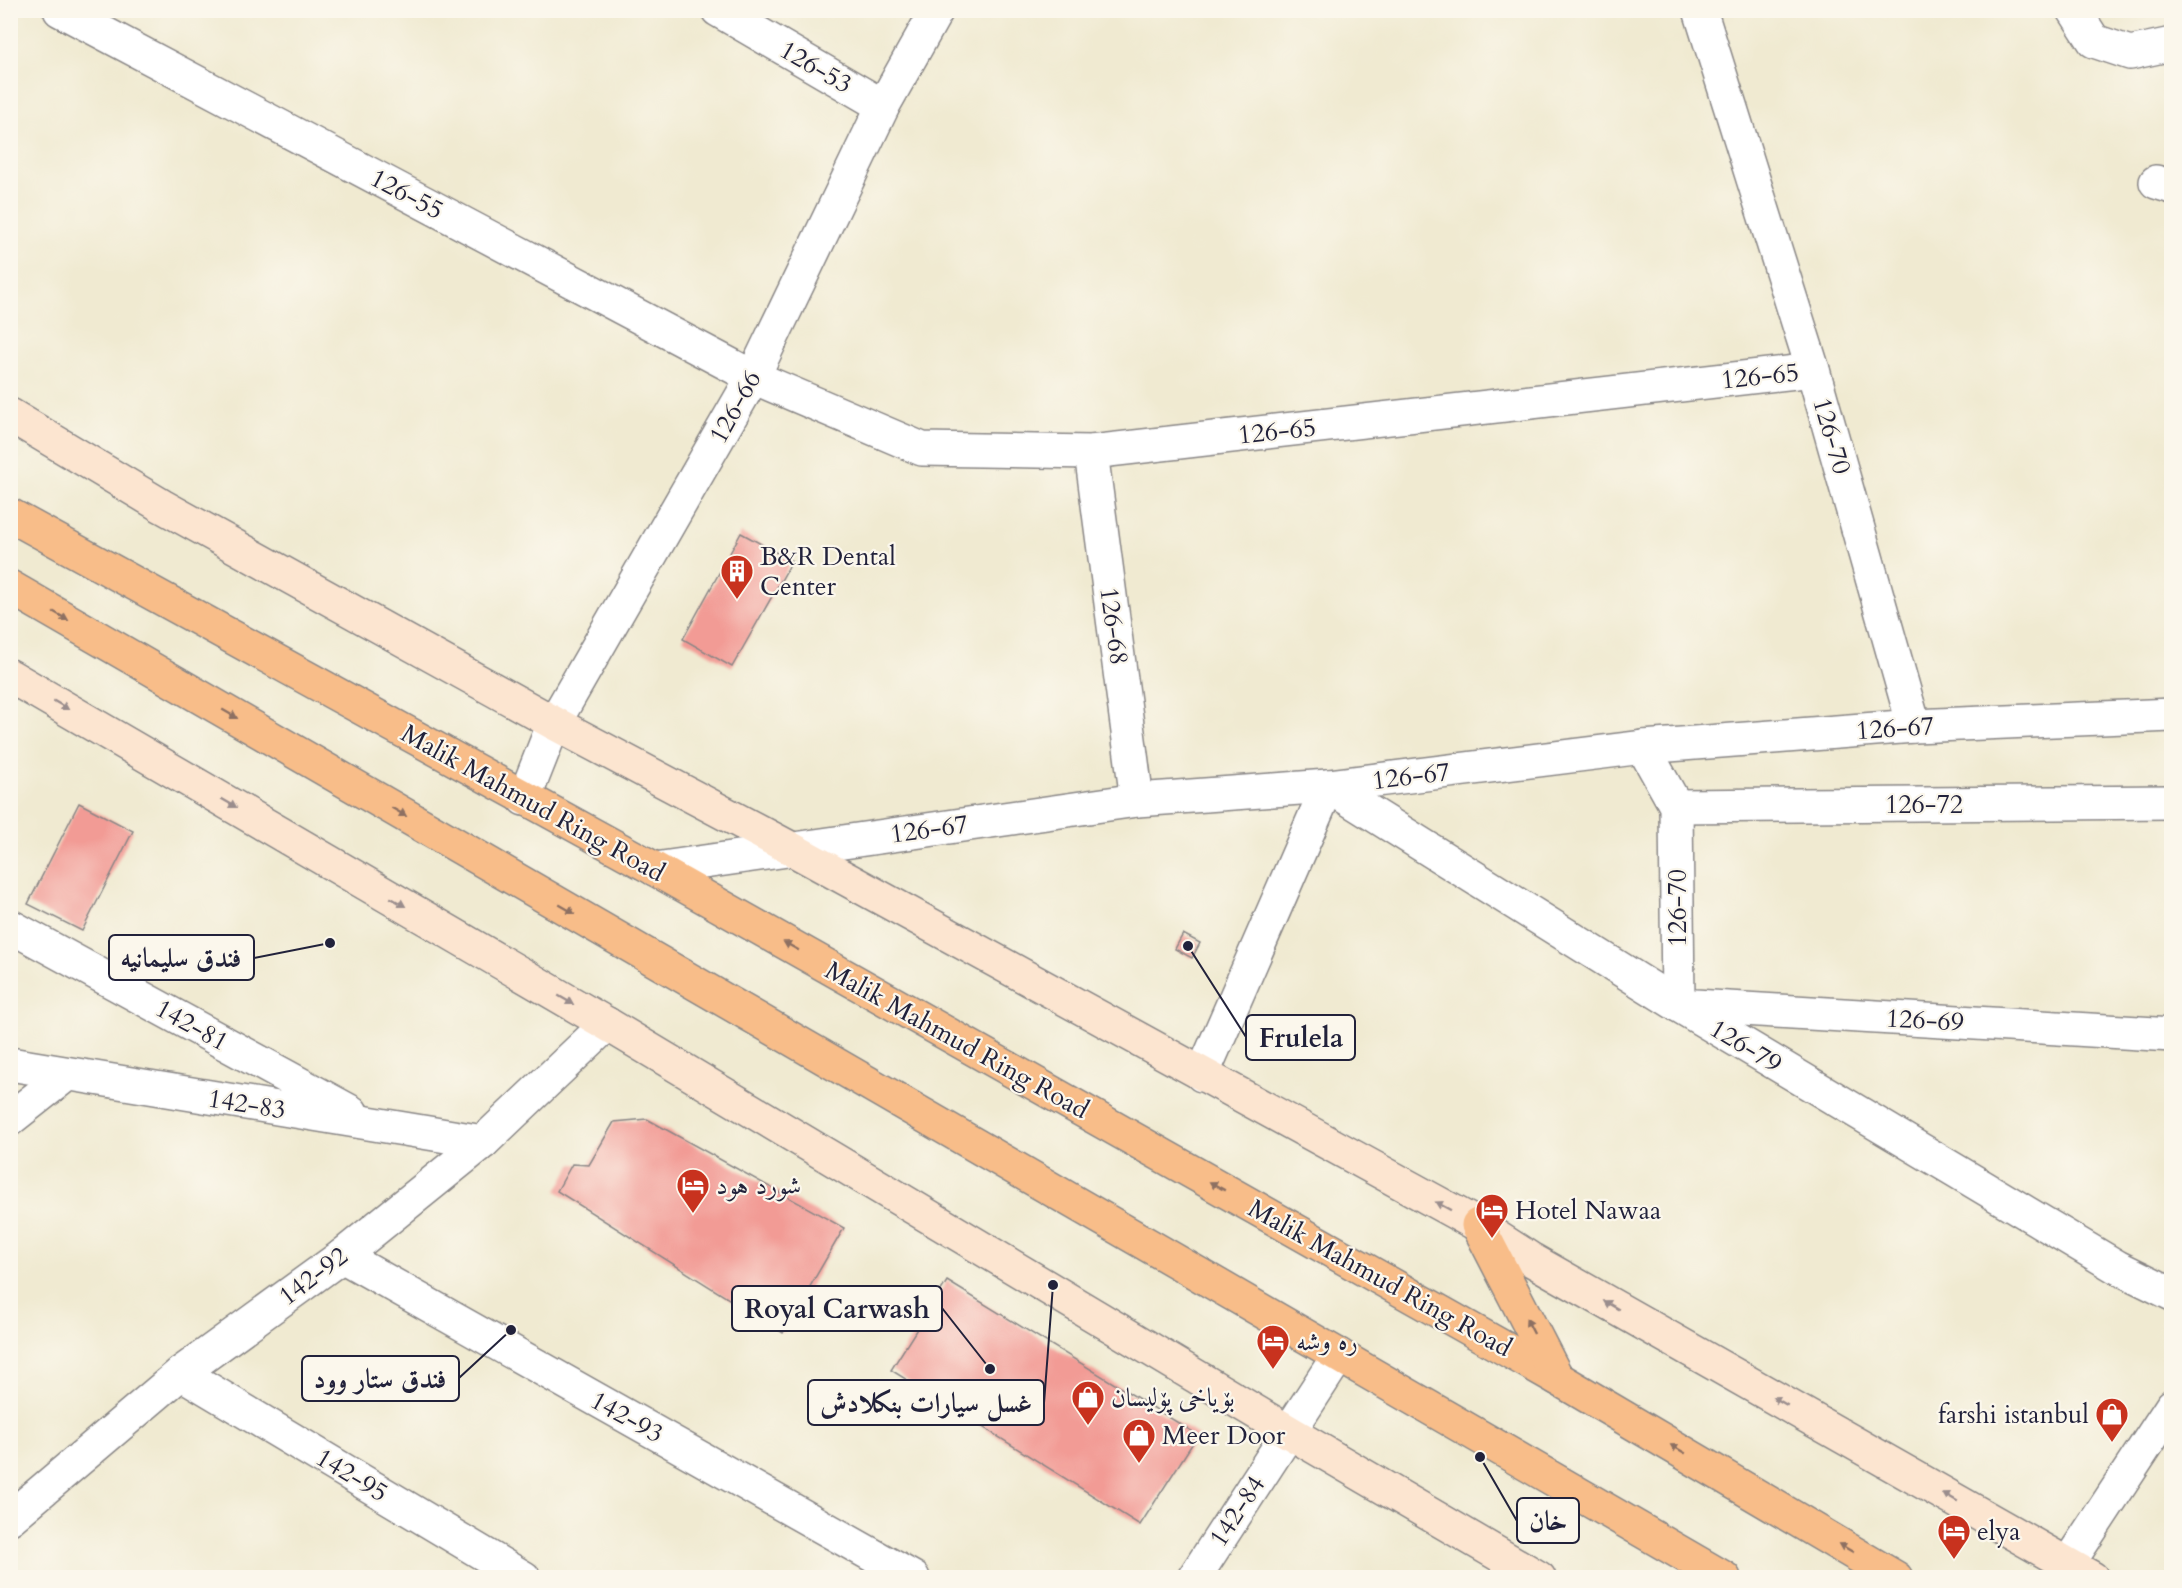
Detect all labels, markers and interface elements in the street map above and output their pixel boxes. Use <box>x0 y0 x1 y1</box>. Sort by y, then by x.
street label: 126-53 <box>773 32 859 102</box>
street label: 126-55 <box>364 160 450 228</box>
street label: 126-65 <box>1719 355 1801 397</box>
street label: 126-66 <box>701 364 769 450</box>
street label: 126-70 <box>1804 394 1860 478</box>
street label: 126-65 <box>1236 410 1318 452</box>
place label: B&R Dental Center <box>760 539 896 604</box>
building icon: B&R Dental Center <box>719 553 755 600</box>
street label: 126-68 <box>1091 585 1137 667</box>
one-way arrow <box>53 611 70 621</box>
one-way arrow <box>53 700 70 710</box>
street label: 126-67 <box>1855 708 1935 748</box>
one-way arrow <box>222 709 239 719</box>
street label: Malik Mahmud Ring Road <box>395 716 671 890</box>
street label: 126-67 <box>1370 754 1452 798</box>
street label: 126-72 <box>1885 787 1963 822</box>
one-way arrow <box>221 798 238 808</box>
one-way arrow <box>391 806 407 817</box>
street label: 126-67 <box>888 806 970 852</box>
street label: 126-70 <box>1660 869 1695 947</box>
one-way arrow <box>390 896 406 907</box>
one-way arrow <box>559 904 576 914</box>
callout: فندق سليمانيه <box>109 935 254 980</box>
text: فندق سليمانيه <box>120 940 242 977</box>
one-way arrow <box>783 940 799 951</box>
street label: Malik Mahmud Ring Road <box>819 953 1095 1127</box>
street label: 142-81 <box>149 991 235 1059</box>
one-way arrow <box>558 995 575 1005</box>
street label: 126-69 <box>1885 1000 1965 1040</box>
street label: 126-79 <box>1703 1011 1789 1081</box>
callout: Frulela <box>1246 1015 1355 1060</box>
text: Frulela <box>1259 1020 1344 1057</box>
street label: 142-83 <box>206 1081 288 1127</box>
hotel icon: شورد هود <box>675 1167 711 1214</box>
place label: شورد هود <box>716 1168 801 1203</box>
one-way arrow <box>1208 1181 1225 1191</box>
street label: Malik Mahmud Ring Road <box>1242 1191 1518 1365</box>
hotel icon: Hotel Nawaa <box>1474 1192 1510 1239</box>
place label: Hotel Nawaa <box>1515 1193 1661 1228</box>
one-way arrow <box>1434 1201 1451 1211</box>
street label: 142-92 <box>271 1238 355 1314</box>
callout: Royal Carwash <box>732 1286 942 1331</box>
text: Royal Carwash <box>744 1291 930 1328</box>
one-way arrow <box>1603 1299 1619 1310</box>
one-way arrow <box>1526 1318 1535 1335</box>
hotel icon: ره وشه <box>1255 1323 1291 1370</box>
place label: ره وشه <box>1296 1324 1358 1359</box>
callout: فندق ستار وود <box>302 1356 459 1401</box>
text: فندق ستار وود <box>314 1361 446 1398</box>
shop icon: بۆیاخی پۆلیسان <box>1070 1379 1106 1426</box>
callout: غسل سيارات بنكلادش <box>808 1380 1044 1425</box>
place label: بۆیاخی پۆلیسان <box>1111 1380 1235 1416</box>
street label: 142-93 <box>584 1383 670 1451</box>
text: غسل سيارات بنكلادش <box>820 1385 1032 1422</box>
one-way arrow <box>1772 1396 1789 1406</box>
shop icon: farshi istanbul <box>2094 1396 2130 1443</box>
place label: farshi istanbul <box>1938 1397 2089 1432</box>
shop icon: Meer Door <box>1121 1417 1157 1464</box>
place label: Meer Door <box>1162 1418 1286 1453</box>
street label: 142-95 <box>309 1440 395 1510</box>
one-way arrow <box>1669 1444 1686 1454</box>
street label: 142-84 <box>1201 1469 1273 1553</box>
one-way arrow <box>1941 1492 1958 1502</box>
callout: خان <box>1517 1498 1579 1543</box>
text: خان <box>1529 1503 1567 1540</box>
hotel icon: elya <box>1936 1513 1972 1560</box>
place label: elya <box>1977 1514 2020 1549</box>
one-way arrow <box>1837 1543 1854 1553</box>

